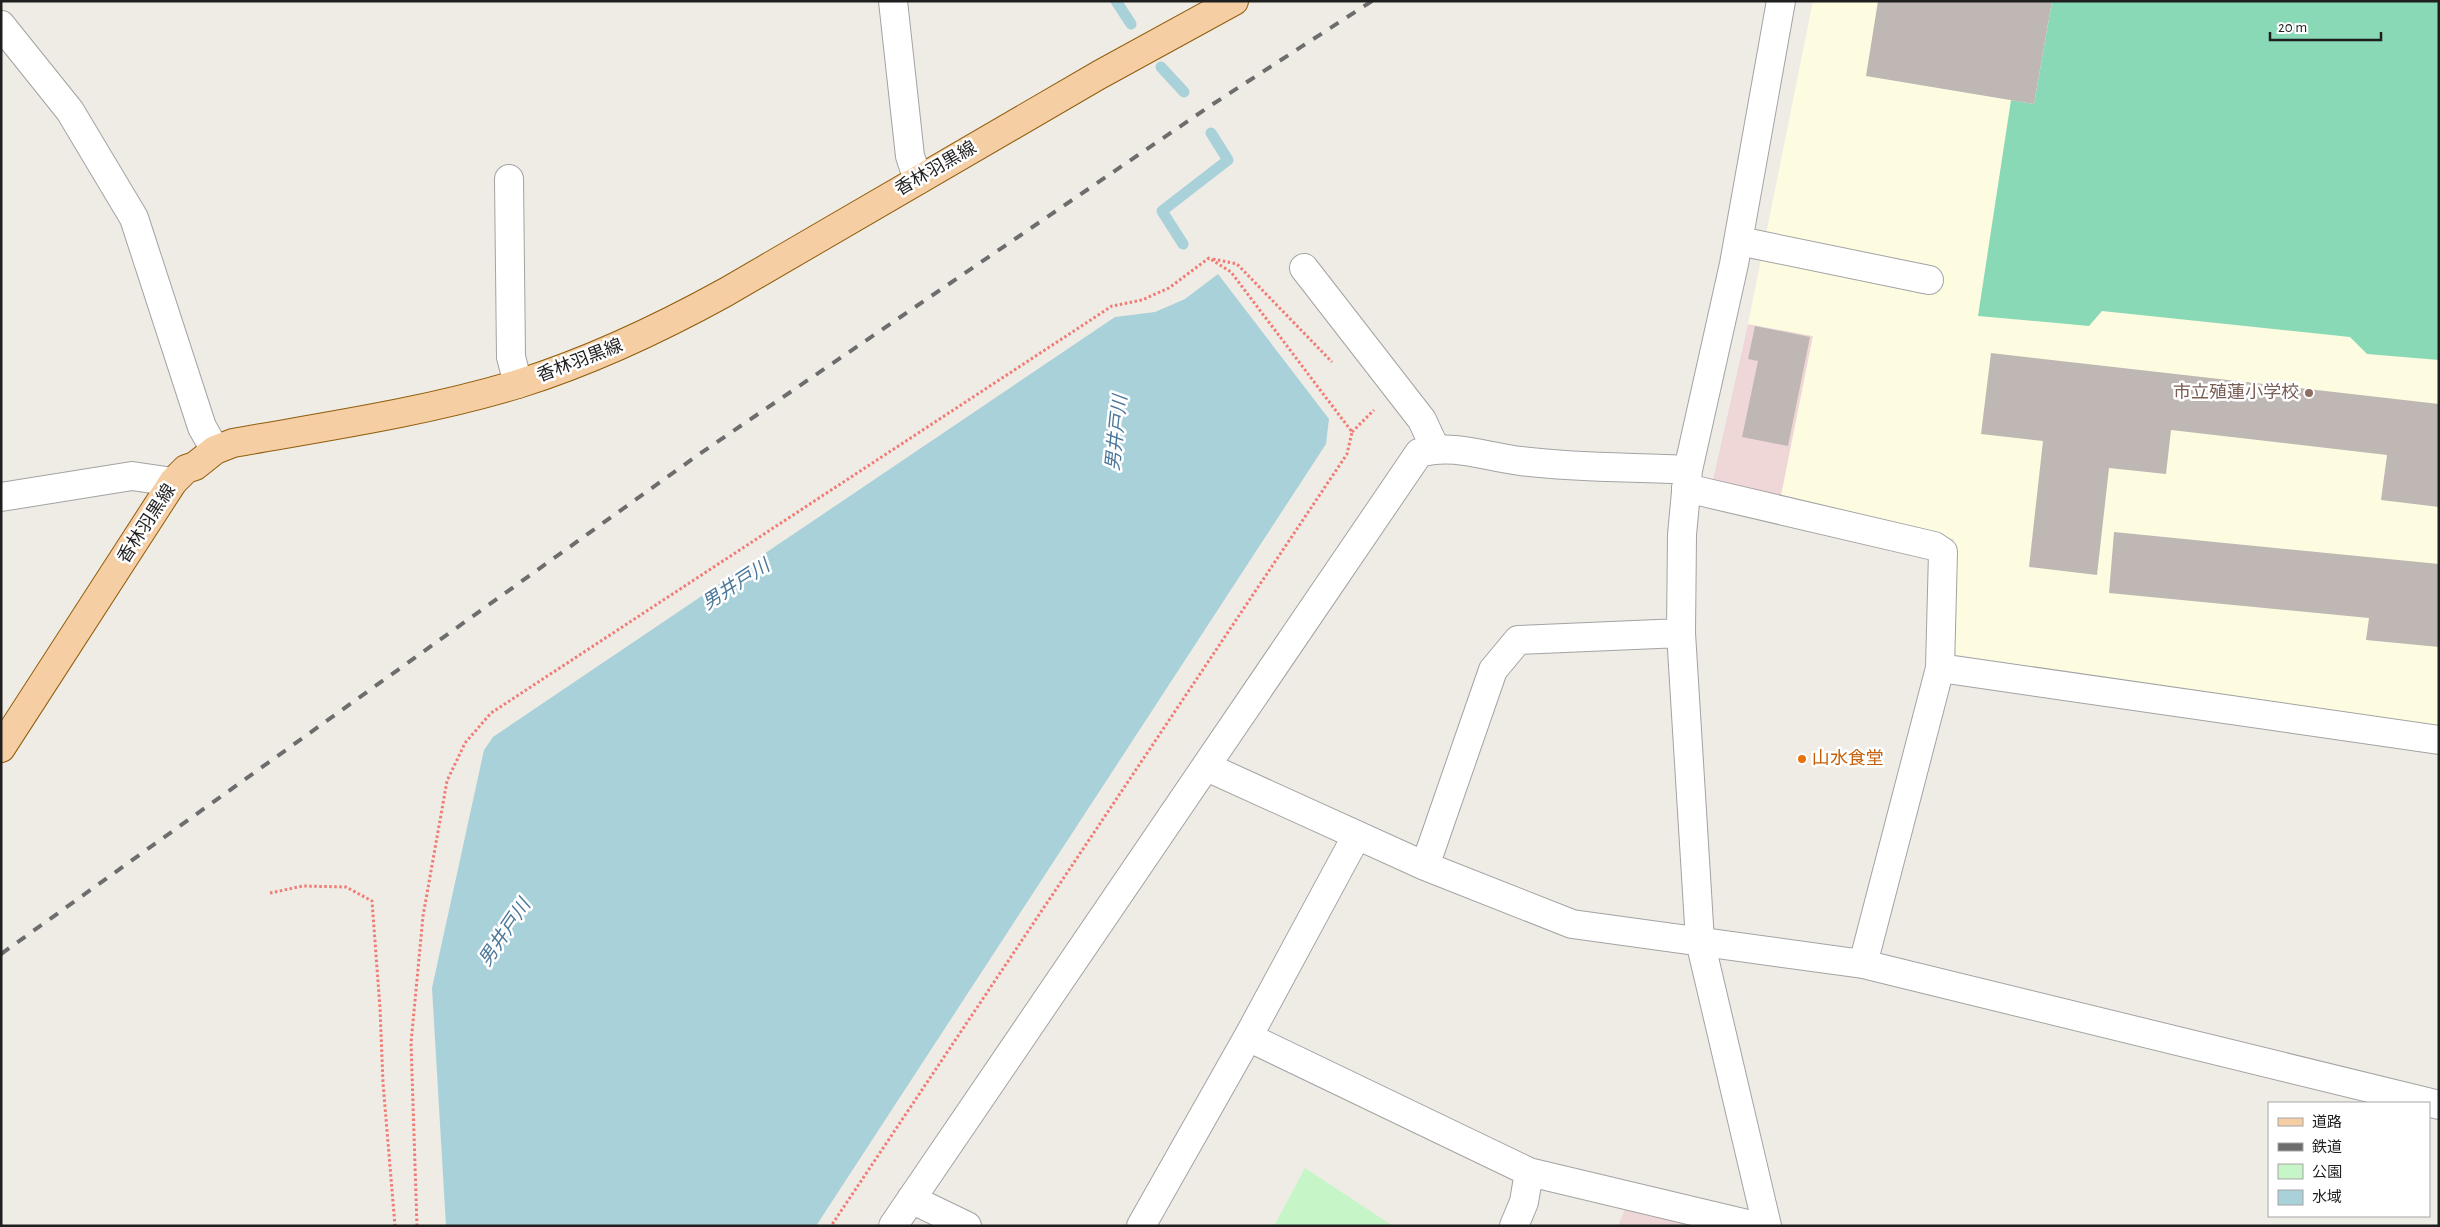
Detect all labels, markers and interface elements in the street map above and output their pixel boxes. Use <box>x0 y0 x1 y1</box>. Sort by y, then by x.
scale bar <box>2270 10 2381 42</box>
text: 20 m <box>2278 20 2307 35</box>
street label: 香林羽黒線 <box>892 137 979 199</box>
street label: 香林羽黒線 <box>534 335 625 386</box>
place label: 市立殖蓮小学校 <box>2173 382 2299 402</box>
marker: 市立殖蓮小学校 <box>2303 387 2315 399</box>
water label: 男井戸川 <box>1103 392 1131 472</box>
street label: 香林羽黒線 <box>113 480 179 567</box>
water label: 男井戸川 <box>698 554 775 614</box>
place label: 山水食堂 <box>1812 749 1884 768</box>
marker: 山水食堂 <box>1796 753 1808 765</box>
water label: 男井戸川 <box>475 894 535 970</box>
legend <box>2268 1102 2430 1217</box>
text: 道路 <box>2312 1114 2342 1130</box>
text: 鉄道 <box>2312 1139 2342 1155</box>
text: 公園 <box>2312 1164 2342 1180</box>
text: 水域 <box>2312 1189 2342 1205</box>

